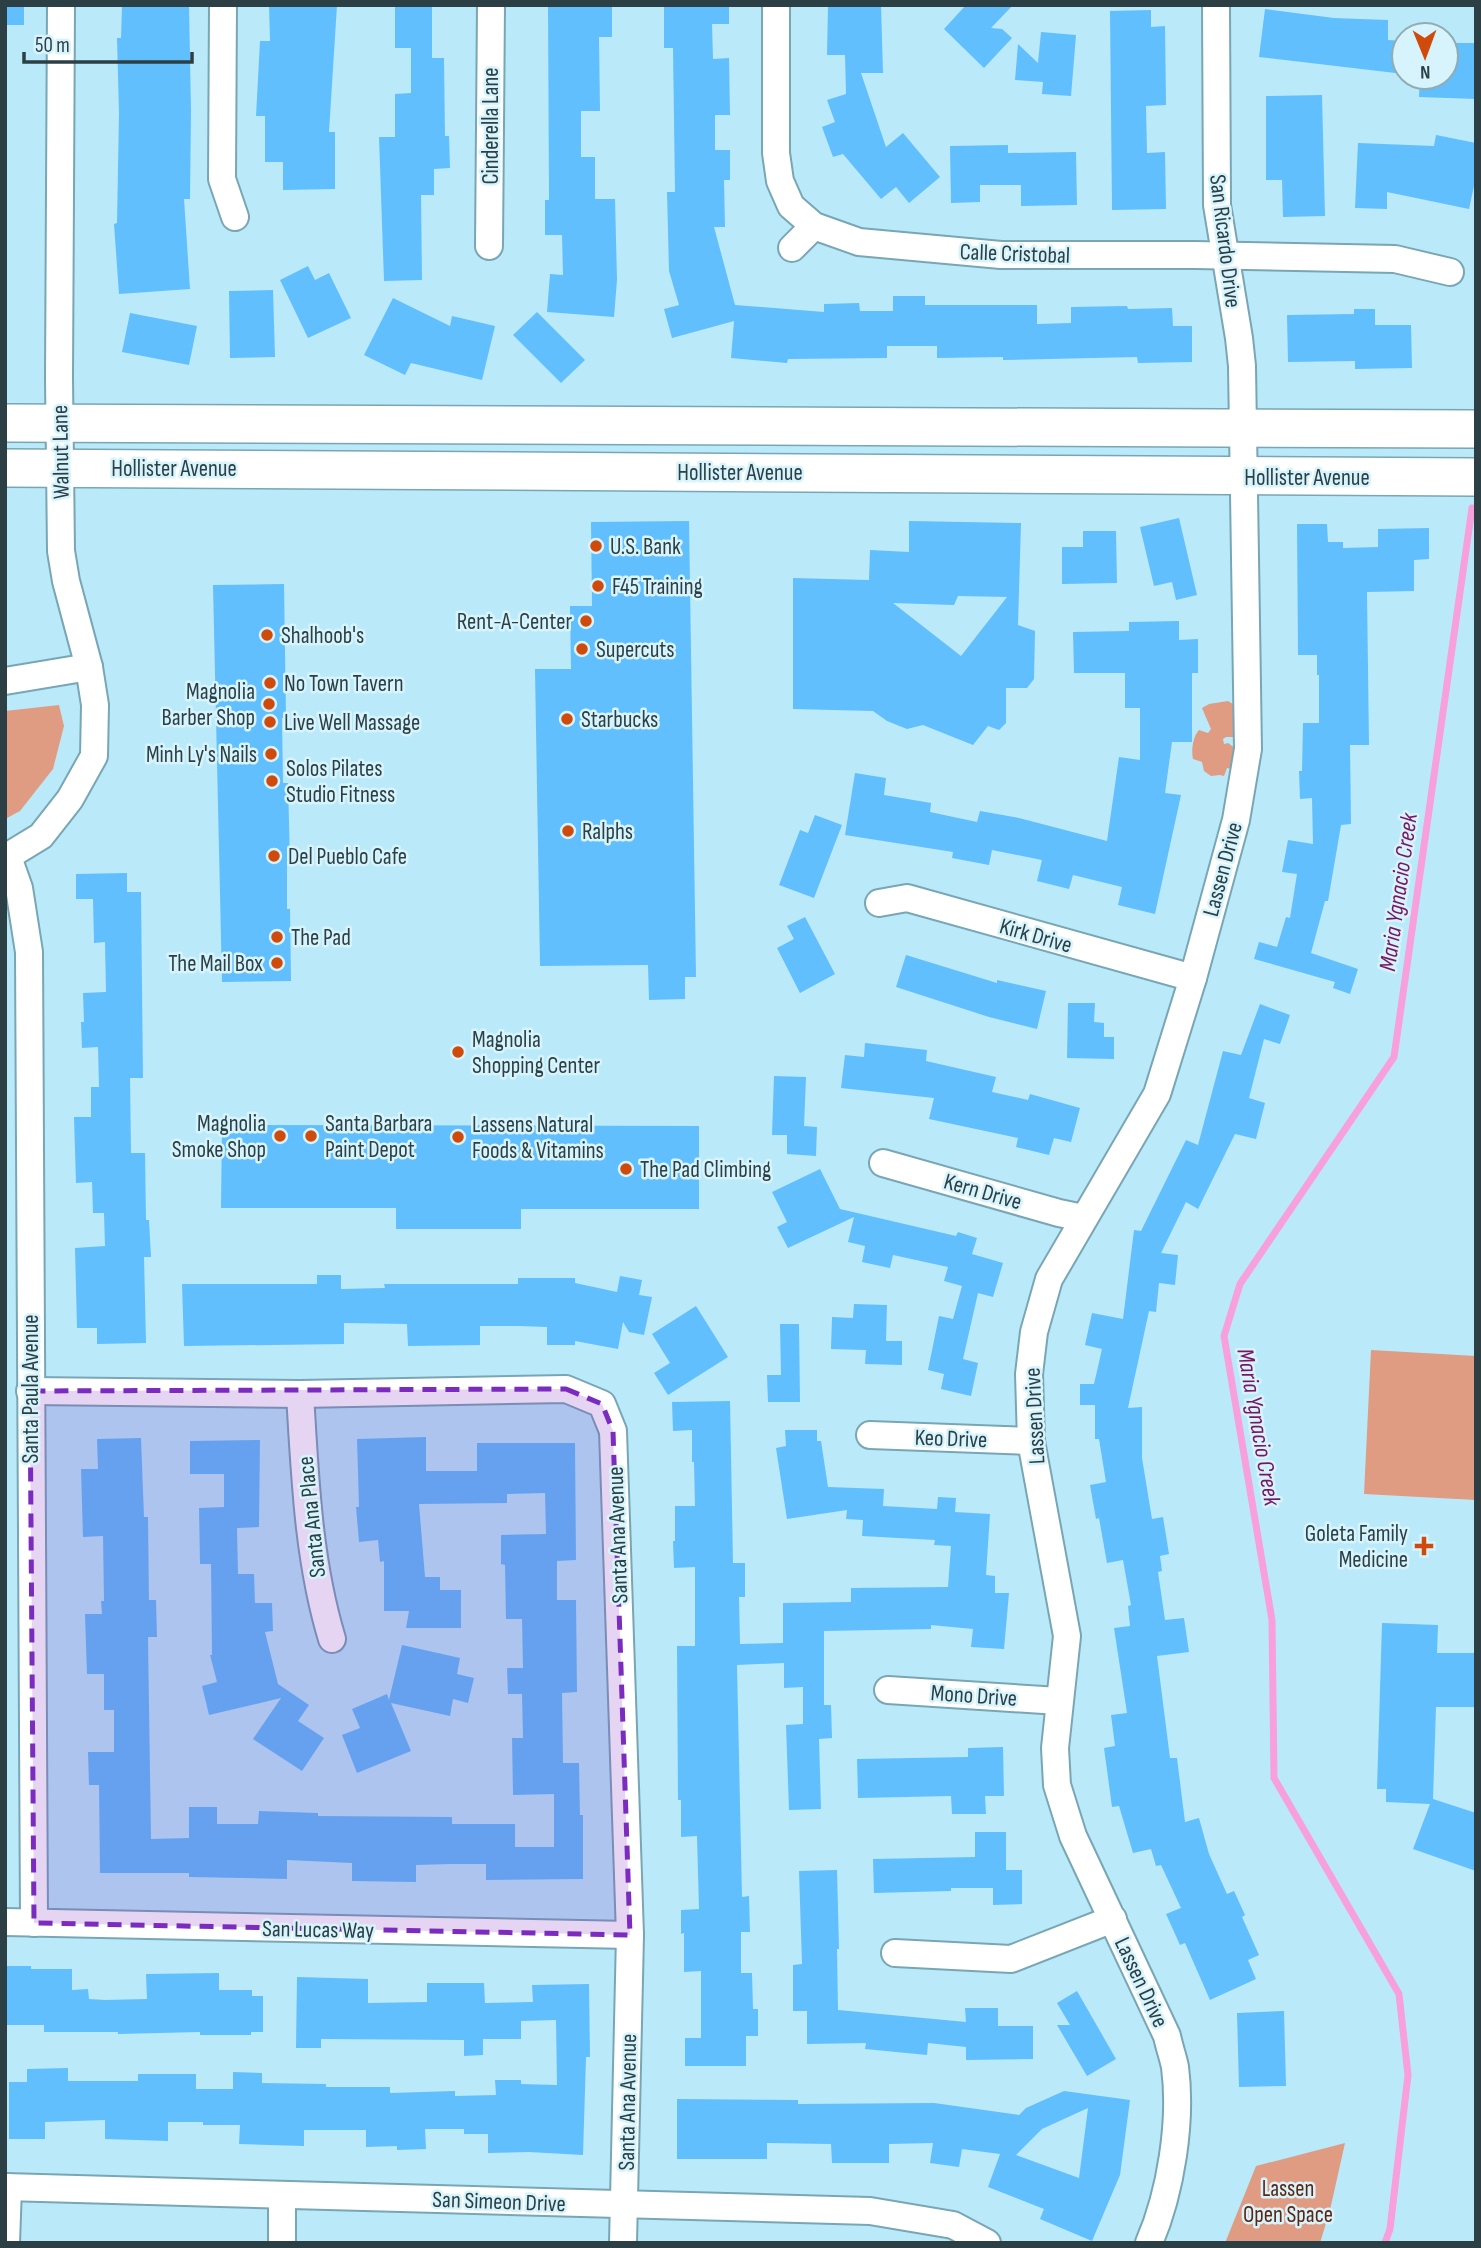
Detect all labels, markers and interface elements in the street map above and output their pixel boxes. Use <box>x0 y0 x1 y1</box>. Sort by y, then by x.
scale bar <box>24 21 192 65</box>
north arrow <box>1390 21 1460 91</box>
text: 50 m <box>35 33 70 58</box>
text: N <box>1420 60 1431 83</box>
street label: Cinderella Lane <box>477 67 505 185</box>
street label: San Ricardo Drive <box>1203 173 1247 309</box>
street label: Calle Cristobal <box>959 238 1071 270</box>
street label: Walnut Lane <box>46 405 76 499</box>
street label: Hollister Avenue <box>111 455 237 483</box>
street label: Hollister Avenue <box>677 459 803 487</box>
street label: Hollister Avenue <box>1244 464 1370 492</box>
place label: U.S. Bank <box>610 533 681 561</box>
marker: U.S. Bank <box>588 538 604 554</box>
place label: F45 Training <box>612 573 703 601</box>
marker: F45 Training <box>590 578 606 594</box>
place label: Rent-A-Center <box>457 608 572 636</box>
marker: Rent-A-Center <box>578 613 594 629</box>
place label: Shalhoob's <box>281 622 364 650</box>
marker: Shalhoob's <box>259 627 275 643</box>
place label: Supercuts <box>596 636 674 664</box>
marker: Supercuts <box>574 641 590 657</box>
place label: No Town Tavern <box>284 670 404 698</box>
marker: No Town Tavern <box>262 675 278 691</box>
place label: Magnolia Barber Shop <box>161 678 255 732</box>
marker: Magnolia Barber Shop <box>261 696 277 712</box>
place label: Starbucks <box>581 706 658 734</box>
place label: Live Well Massage <box>284 709 420 737</box>
marker: Starbucks <box>559 711 575 727</box>
marker: Live Well Massage <box>262 714 278 730</box>
place label: Minh Ly's Nails <box>146 741 257 769</box>
marker: Minh Ly's Nails <box>263 746 279 762</box>
place label: Solos Pilates Studio Fitness <box>286 755 395 809</box>
marker: Solos Pilates Studio Fitness <box>264 773 280 789</box>
water label: Maria Ygnacio Creek <box>1373 810 1424 973</box>
place label: Ralphs <box>582 818 633 846</box>
street label: Lassen Drive <box>1197 819 1249 920</box>
marker: Ralphs <box>560 823 576 839</box>
place label: Del Pueblo Cafe <box>288 843 407 871</box>
marker: Del Pueblo Cafe <box>266 848 282 864</box>
street label: Kirk Drive <box>996 912 1075 960</box>
place label: The Pad <box>291 924 351 952</box>
marker: The Pad <box>269 929 285 945</box>
place label: The Mail Box <box>168 950 263 978</box>
marker: The Mail Box <box>269 955 285 971</box>
place label: Magnolia Shopping Center <box>472 1026 601 1080</box>
marker: Magnolia Shopping Center <box>450 1044 466 1060</box>
place label: Magnolia Smoke Shop <box>172 1110 266 1164</box>
place label: Santa Barbara Paint Depot <box>325 1110 432 1164</box>
place label: Lassens Natural Foods & Vitamins <box>472 1111 604 1165</box>
marker: Magnolia Smoke Shop <box>272 1128 288 1144</box>
marker: Santa Barbara Paint Depot <box>303 1128 319 1144</box>
marker: Lassens Natural Foods & Vitamins <box>450 1129 466 1145</box>
place label: The Pad Climbing <box>640 1156 771 1184</box>
marker: The Pad Climbing <box>618 1161 634 1177</box>
street label: Kern Drive <box>941 1168 1025 1216</box>
street label: Santa Paula Avenue <box>17 1314 45 1464</box>
water label: Maria Ygnacio Creek <box>1230 1346 1287 1509</box>
street label: Lassen Drive <box>1018 1367 1052 1465</box>
street label: Keo Drive <box>914 1424 988 1454</box>
street label: Santa Ana Place <box>292 1455 332 1579</box>
street label: Santa Ana Avenue <box>602 1466 634 1604</box>
place label: Goleta Family Medicine <box>1305 1520 1408 1574</box>
marker: Goleta Family Medicine <box>1414 1536 1434 1556</box>
street label: Mono Drive <box>930 1679 1018 1713</box>
street label: San Lucas Way <box>262 1915 374 1945</box>
street label: Lassen Drive <box>1108 1933 1174 2032</box>
street label: Santa Ana Avenue <box>613 2033 643 2171</box>
park label: Lassen Open Space <box>1243 2175 1333 2229</box>
street label: San Simeon Drive <box>432 2186 566 2218</box>

